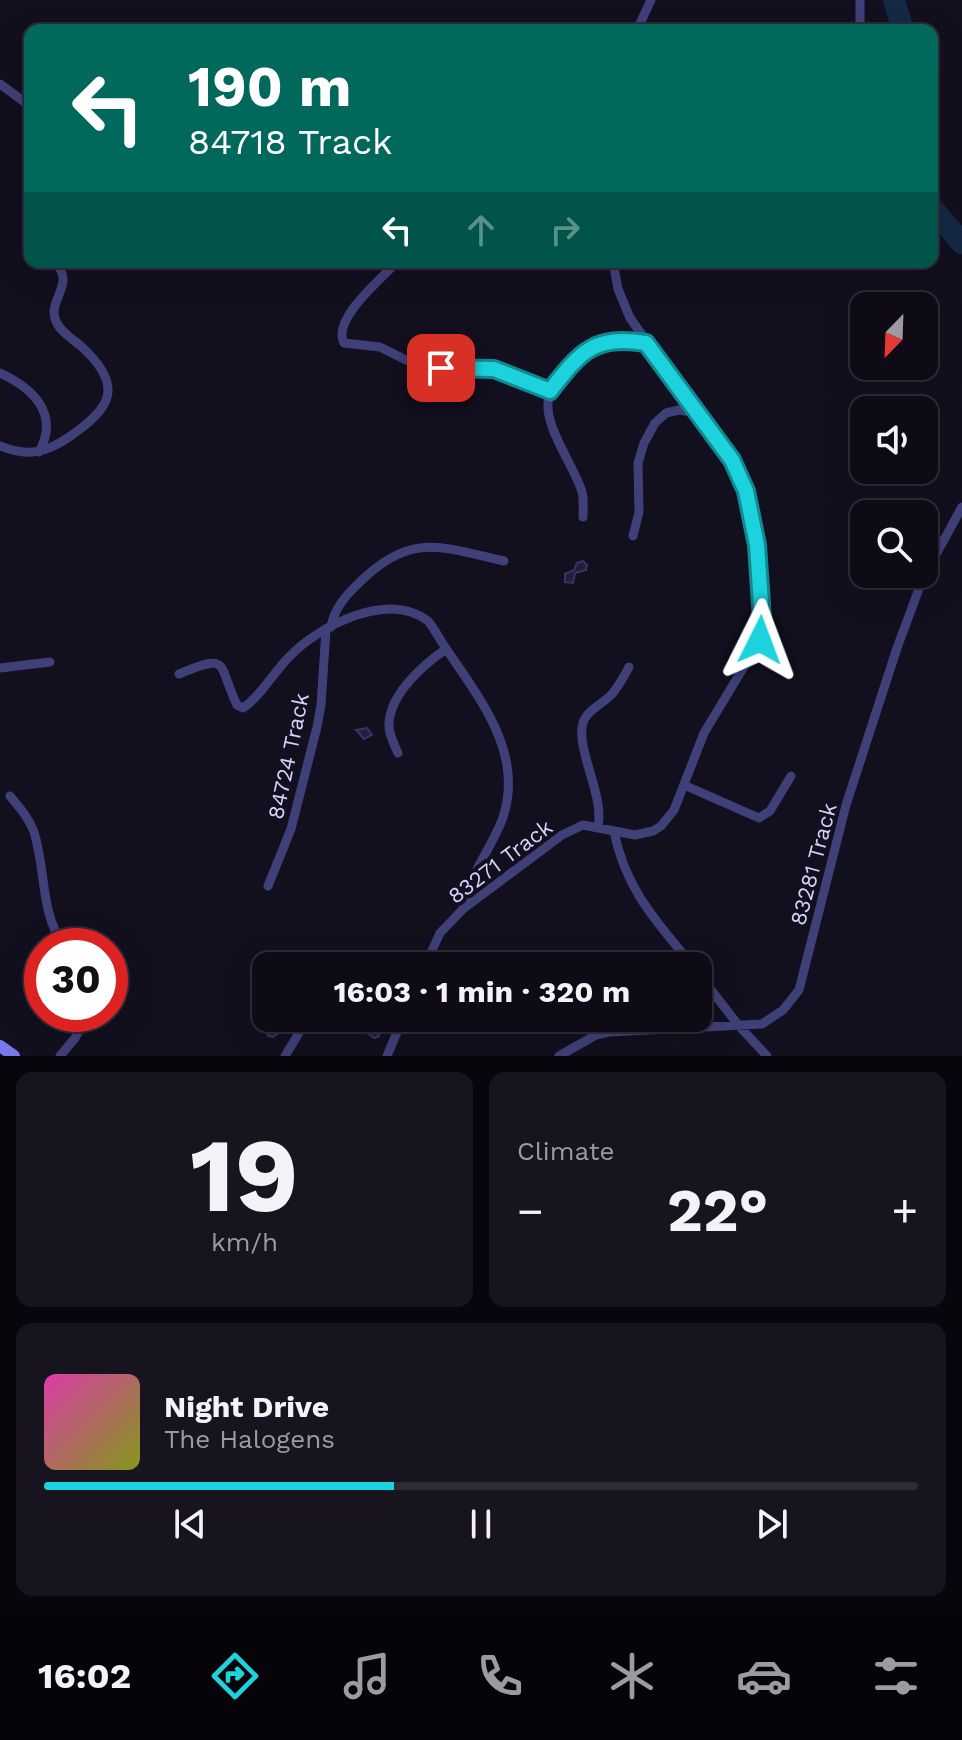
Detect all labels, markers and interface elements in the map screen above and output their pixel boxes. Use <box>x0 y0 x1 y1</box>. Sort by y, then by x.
text: 190 m <box>188 54 351 120</box>
icon: left <box>56 56 160 160</box>
text: 84718 Track <box>188 121 392 163</box>
icon: left <box>375 208 419 252</box>
icon: ahead <box>459 208 503 252</box>
icon: right <box>543 208 587 252</box>
north arrow <box>850 292 938 380</box>
map controls <box>850 292 938 588</box>
pin <box>407 334 475 402</box>
icon: arrive <box>419 346 463 390</box>
button: sound <box>850 396 938 484</box>
button: search <box>850 500 938 588</box>
position arrow <box>718 598 802 682</box>
street label: 84724 Track <box>263 691 314 822</box>
street label: 83281 Track <box>785 800 842 928</box>
street label: 83271 Track <box>443 814 557 909</box>
speed limit sign: 30 <box>24 928 128 1032</box>
text: 16:03 · 1 min · 320 m <box>334 974 630 1009</box>
text: 19 <box>190 1114 299 1236</box>
text: Climate <box>517 1136 615 1166</box>
text: 22° <box>667 1175 768 1246</box>
text: − <box>517 1185 544 1237</box>
text: + <box>891 1185 918 1237</box>
text: km/h <box>211 1227 278 1257</box>
text: Night Drive <box>164 1389 329 1424</box>
text: The Halogens <box>164 1424 335 1454</box>
icon: previous <box>168 1502 212 1546</box>
icon: pause <box>459 1502 503 1546</box>
icon: next <box>750 1502 794 1546</box>
icon: directions <box>207 1648 263 1704</box>
icon: music <box>339 1648 395 1704</box>
icon: phone <box>472 1648 528 1704</box>
icon: climate <box>604 1648 660 1704</box>
icon: car <box>736 1648 792 1704</box>
icon: filters <box>868 1648 924 1704</box>
text: 16:02 <box>38 1655 131 1697</box>

